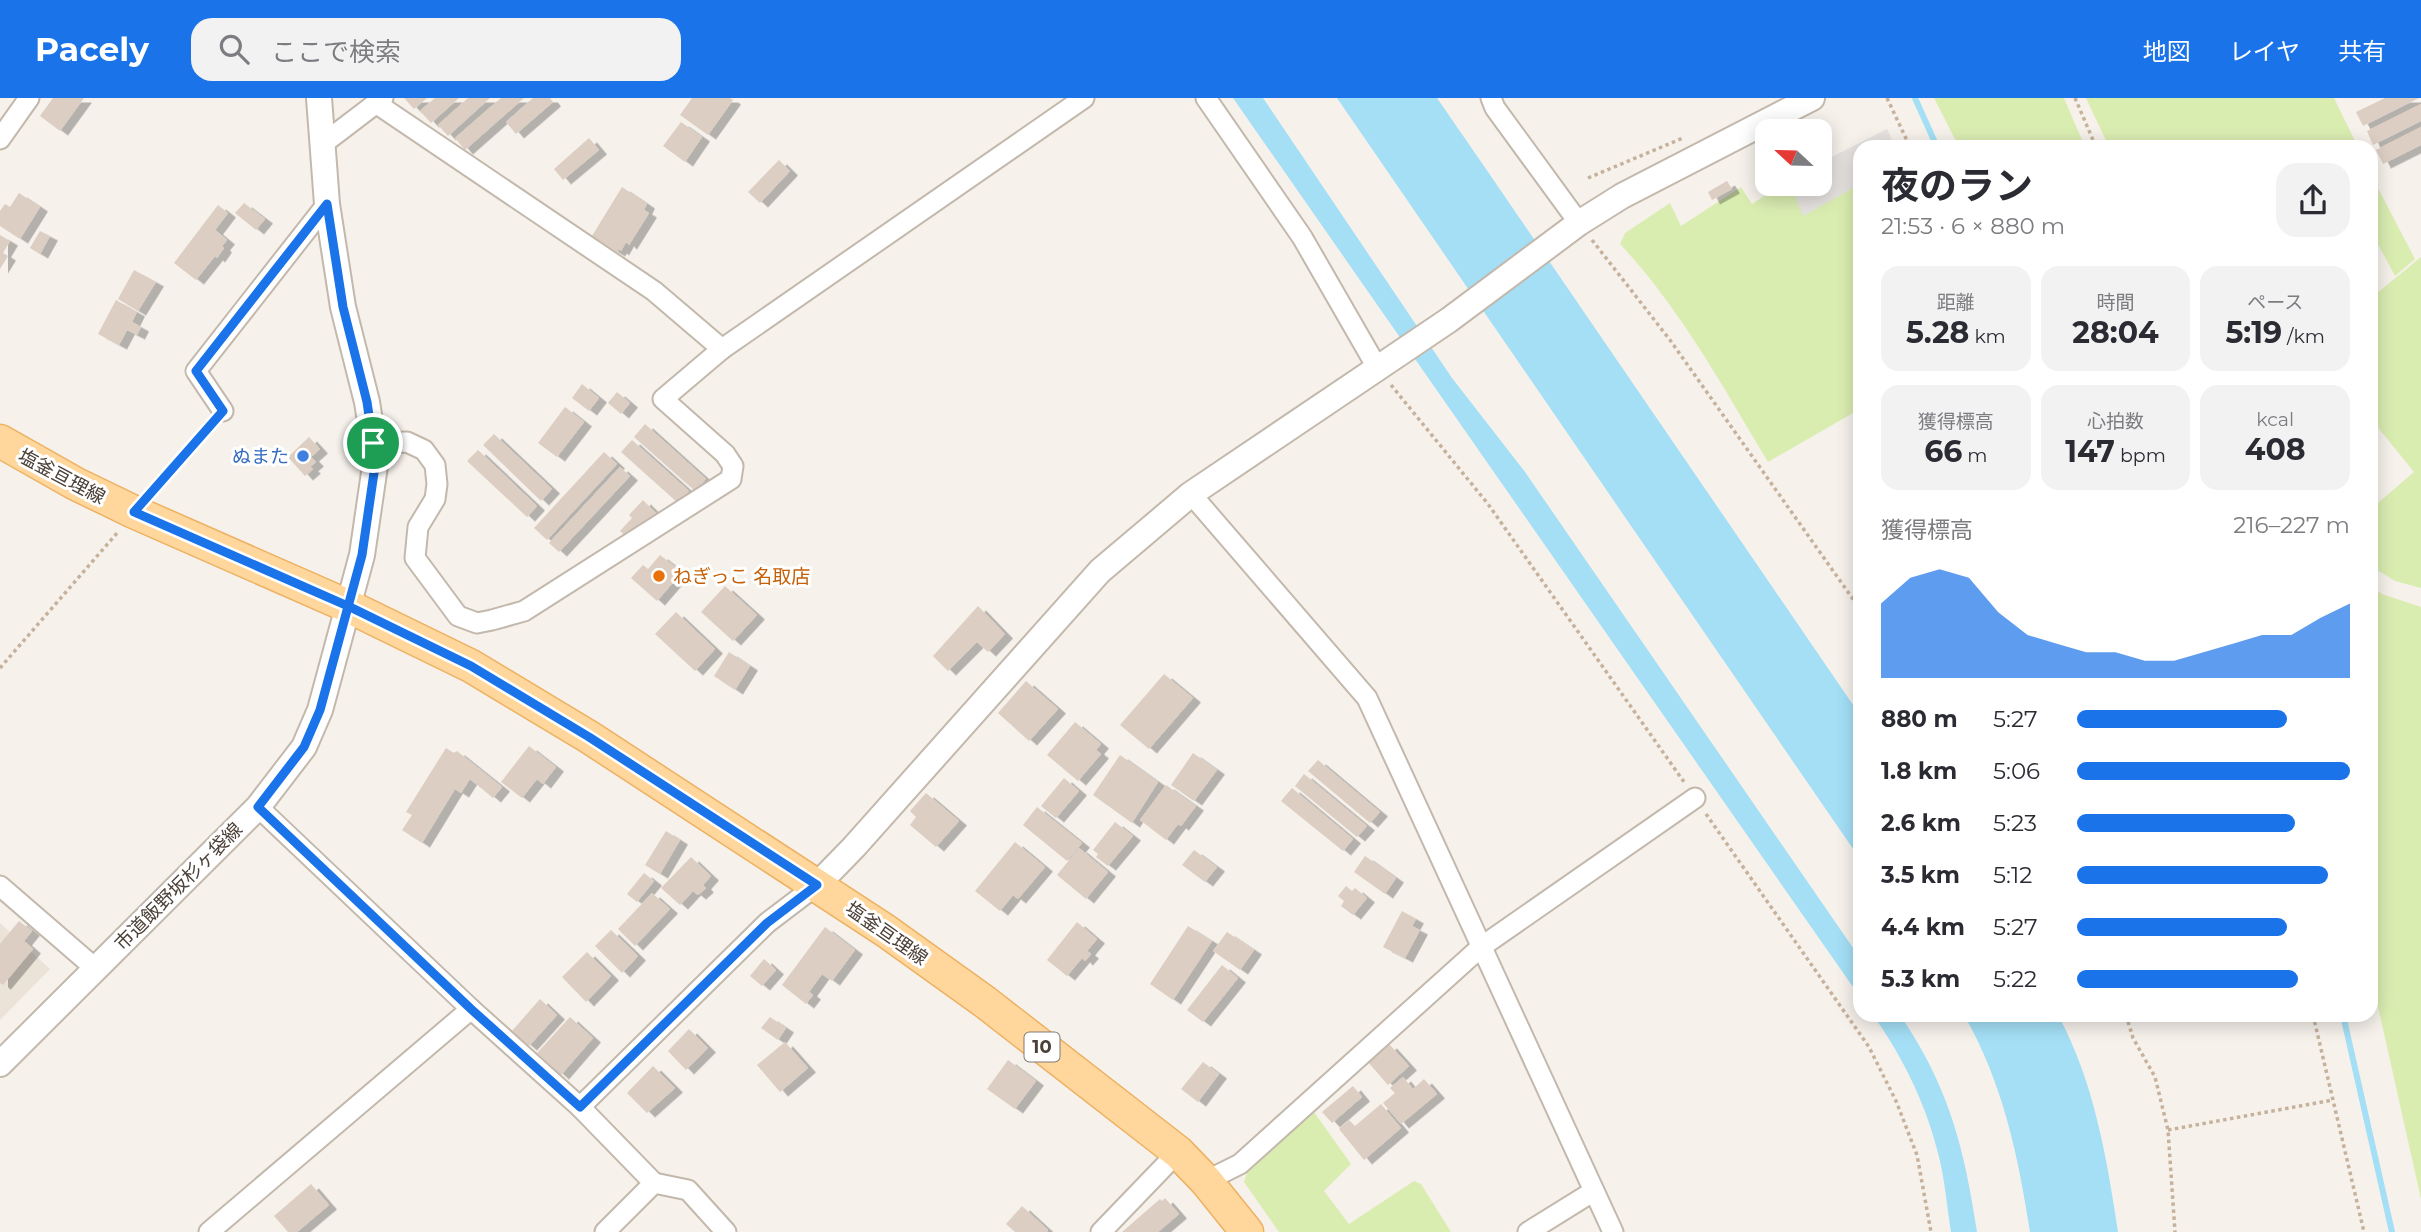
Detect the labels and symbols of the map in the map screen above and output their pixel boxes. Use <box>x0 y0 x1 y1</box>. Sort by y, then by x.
north arrow <box>1755 119 1832 196</box>
pin <box>343 413 403 473</box>
street label: 塩釜亘理線 <box>14 444 109 509</box>
place label: ぬまた <box>232 445 289 468</box>
marker: ぬまた <box>295 448 311 464</box>
place label: ねぎっこ 名取店 <box>673 565 810 588</box>
marker: ねぎっこ 名取店 <box>651 568 667 584</box>
street label: 市道飯野坂杉ヶ袋線 <box>110 818 247 955</box>
street label: 塩釜亘理線 <box>841 897 932 970</box>
road number: 10 <box>1024 1032 1060 1062</box>

